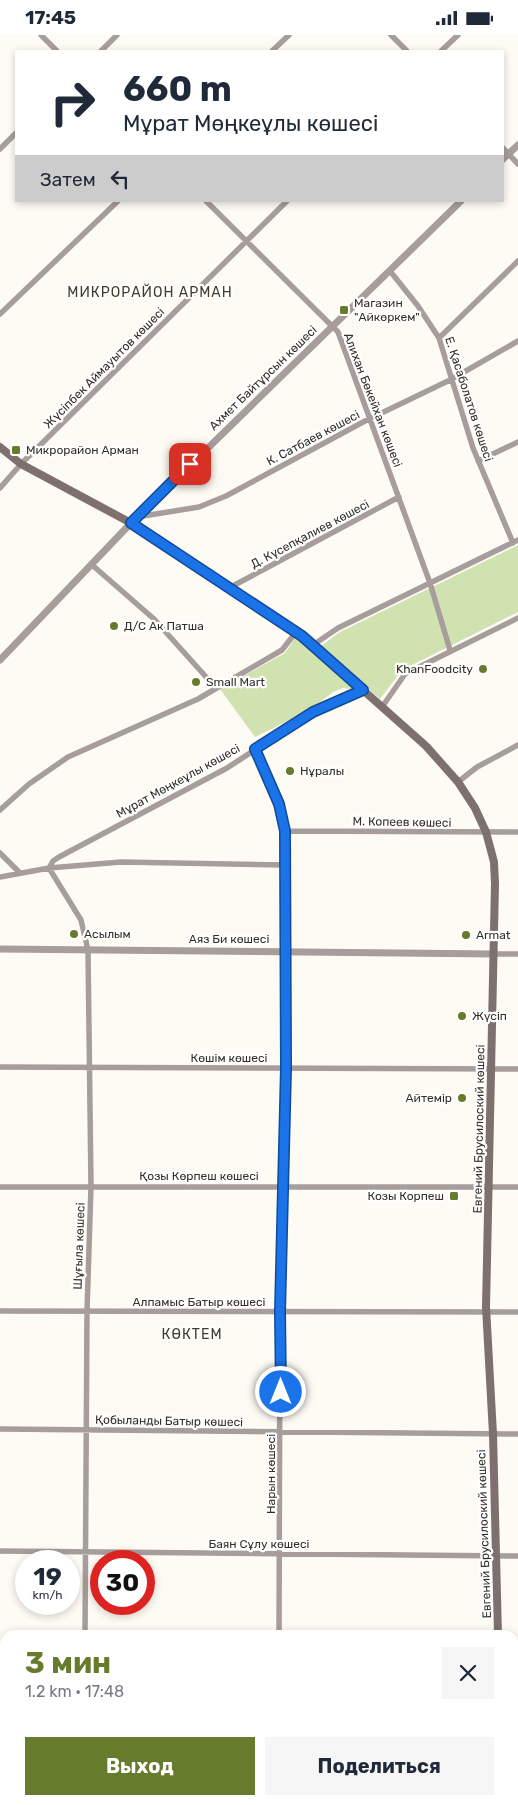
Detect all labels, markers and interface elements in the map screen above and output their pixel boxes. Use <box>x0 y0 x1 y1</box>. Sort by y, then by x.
text: 17:45 <box>25 6 76 29</box>
text: 660 m <box>123 68 232 110</box>
icon: right <box>40 70 105 135</box>
text: Мұрат Мөңкеұлы көшесі <box>123 110 378 137</box>
icon: left <box>106 165 134 193</box>
text: Затем <box>40 168 96 191</box>
district label: МИКРОРАЙОН АРМАН <box>67 283 233 301</box>
place label: Магазин "Айкөркем" <box>354 296 420 324</box>
marker: Магазин "Айкөркем" <box>338 304 350 316</box>
street label: Жүсіпбек Аймауытов көшесі <box>41 305 167 431</box>
street label: Ахмет Байтұрсын көшесі <box>206 323 320 433</box>
street label: Алихан Бөкейхан көшесі <box>341 331 405 469</box>
street label: Е. Қасаболатов көшесі <box>442 335 496 463</box>
street label: К. Сатбаев көшесі <box>264 408 362 468</box>
place label: Микрорайон Арман <box>26 443 139 457</box>
pin <box>169 443 211 485</box>
marker: Микрорайон Арман <box>10 444 22 456</box>
icon: arrive <box>176 450 204 478</box>
street label: Д. Күсепқалиев көшесі <box>248 497 372 571</box>
place label: Д/С Ак Патша <box>124 619 204 633</box>
marker: Д/С Ак Патша <box>108 620 120 632</box>
place label: KhanFoodcity <box>396 662 473 676</box>
marker: KhanFoodcity <box>477 663 489 675</box>
place label: Small Mart <box>206 675 265 689</box>
marker: Small Mart <box>190 676 202 688</box>
street label: Мұрат Мөңкеұлы көшесі <box>114 741 242 821</box>
place label: Нұралы <box>300 764 344 778</box>
marker: Нұралы <box>284 765 296 777</box>
street label: М. Копеев көшесі <box>352 814 452 830</box>
place label: Асылым <box>84 927 131 941</box>
marker: Асылым <box>68 928 80 940</box>
place label: Armat <box>476 928 511 942</box>
marker: Armat <box>460 929 472 941</box>
street label: Аяз Би көшесі <box>189 932 269 946</box>
place label: Жүсіп <box>472 1009 507 1023</box>
marker: Жүсіп <box>456 1010 468 1022</box>
street label: Евгений Брусилоский көшесі <box>471 1044 487 1214</box>
street label: Көшім көшесі <box>190 1051 268 1065</box>
place label: Айтемір <box>406 1091 452 1105</box>
marker: Айтемір <box>456 1092 468 1104</box>
street label: Қозы Көрпеш көшесі <box>139 1169 259 1183</box>
place label: Козы Корпеш <box>368 1189 444 1203</box>
marker: Козы Корпеш <box>448 1190 460 1202</box>
street label: Шұғыла көшесі <box>70 1202 88 1290</box>
street label: Алпамыс Батыр көшесі <box>132 1295 266 1309</box>
district label: КӨКТЕМ <box>161 1326 223 1343</box>
position arrow <box>254 1365 306 1417</box>
street label: Қобыланды Батыр көшесі <box>95 1413 243 1429</box>
street label: Нарын көшесі <box>264 1434 278 1514</box>
street label: Евгений Брусилоский көшесі <box>474 1449 494 1619</box>
street label: Баян Сұлу көшесі <box>209 1537 310 1551</box>
speed limit sign: 30 <box>90 1550 155 1615</box>
text: 19 <box>33 1562 62 1591</box>
text: km/h <box>33 1588 62 1602</box>
text: 3 мин <box>25 1645 111 1681</box>
button: close <box>442 1647 494 1699</box>
text: 1.2 km · 17:48 <box>25 1682 124 1701</box>
button: Выход <box>25 1737 255 1795</box>
button: Поделиться <box>265 1737 494 1795</box>

